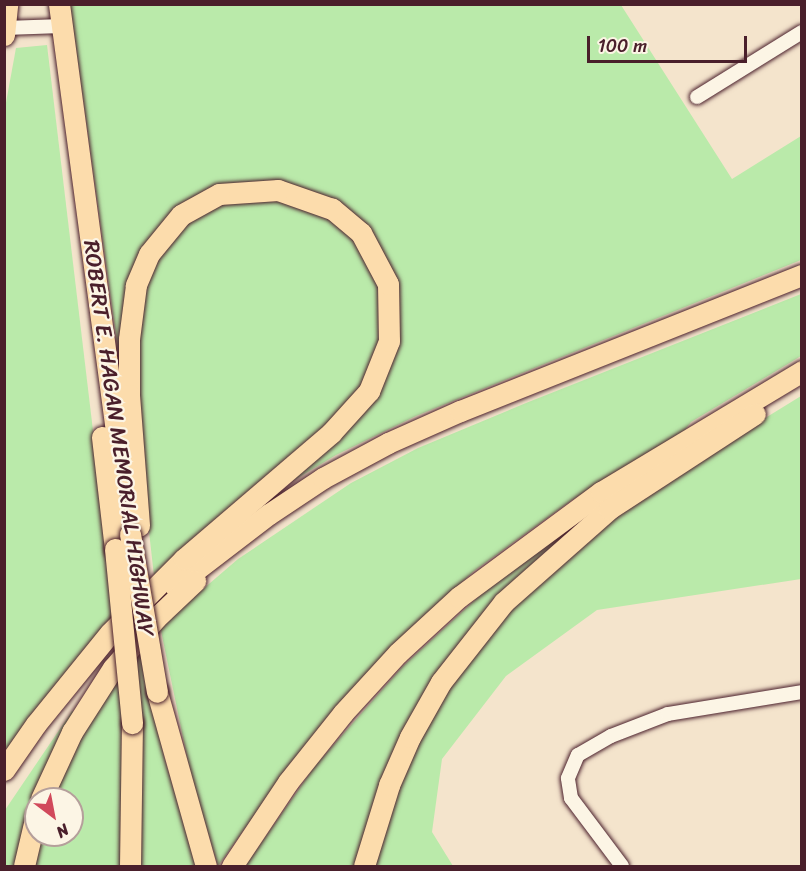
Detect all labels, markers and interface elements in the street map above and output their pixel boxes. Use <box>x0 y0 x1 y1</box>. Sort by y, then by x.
scale bar <box>590 24 750 62</box>
text: 100 m <box>598 30 647 62</box>
street label: ROBERT E. HAGAN MEMORIAL HIGHWAY <box>78 239 160 637</box>
north arrow <box>24 787 84 847</box>
text: N <box>50 816 75 846</box>

